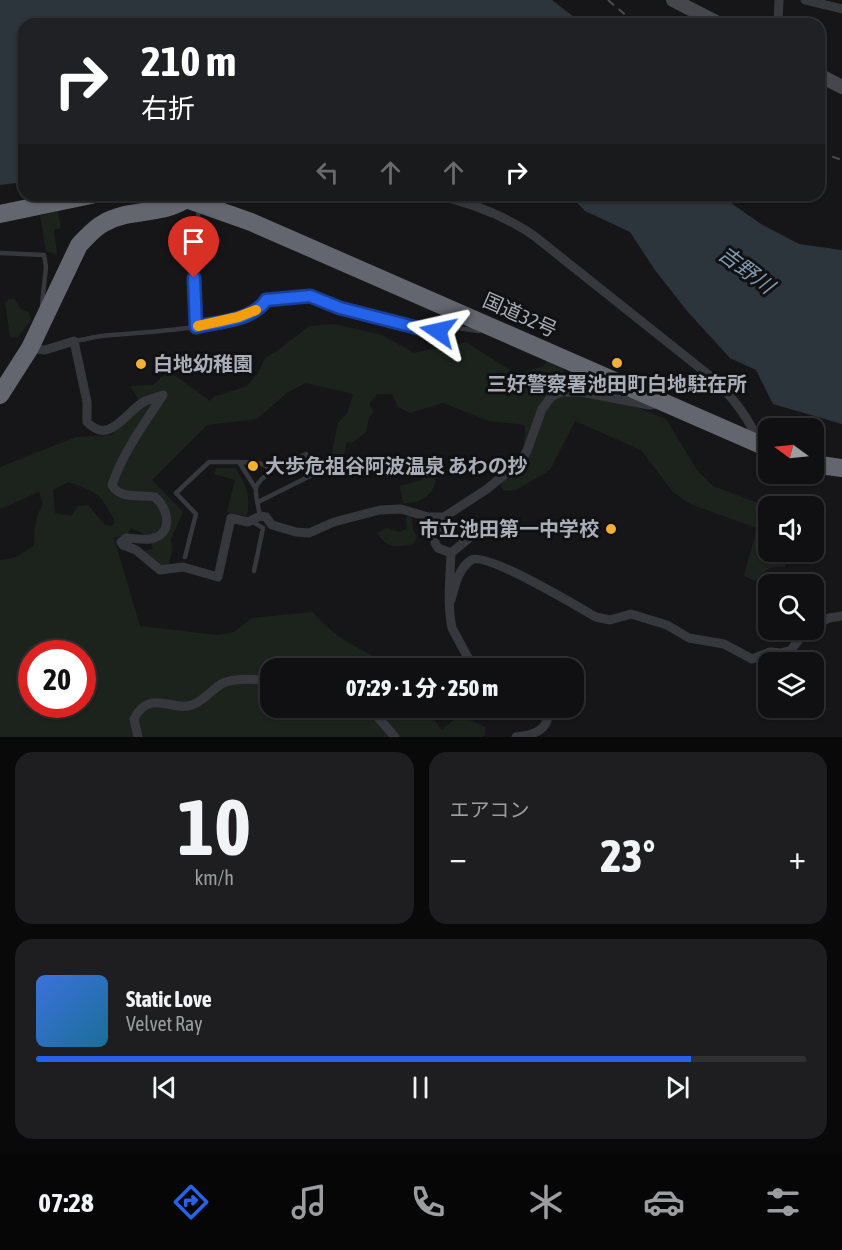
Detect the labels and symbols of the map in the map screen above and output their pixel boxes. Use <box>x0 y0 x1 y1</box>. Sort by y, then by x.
pin <box>168 216 219 278</box>
water label: 吉野川 <box>714 241 781 299</box>
street label: 国道32号 <box>480 288 561 341</box>
position arrow <box>406 299 470 363</box>
place label: 白地幼稚園 <box>153 352 253 375</box>
marker: 三好警察署池田町白地駐在所 <box>610 356 624 370</box>
marker: 白地幼稚園 <box>134 357 148 371</box>
place label: 三好警察署池田町白地駐在所 <box>487 372 747 395</box>
north arrow <box>758 418 824 484</box>
place label: 大歩危祖谷阿波温泉 あわの抄 <box>265 454 528 477</box>
marker: 大歩危祖谷阿波温泉 あわの抄 <box>246 459 260 473</box>
place label: 市立池田第一中学校 <box>419 517 599 540</box>
marker: 市立池田第一中学校 <box>604 522 618 536</box>
speed limit sign: 20 <box>18 640 96 718</box>

